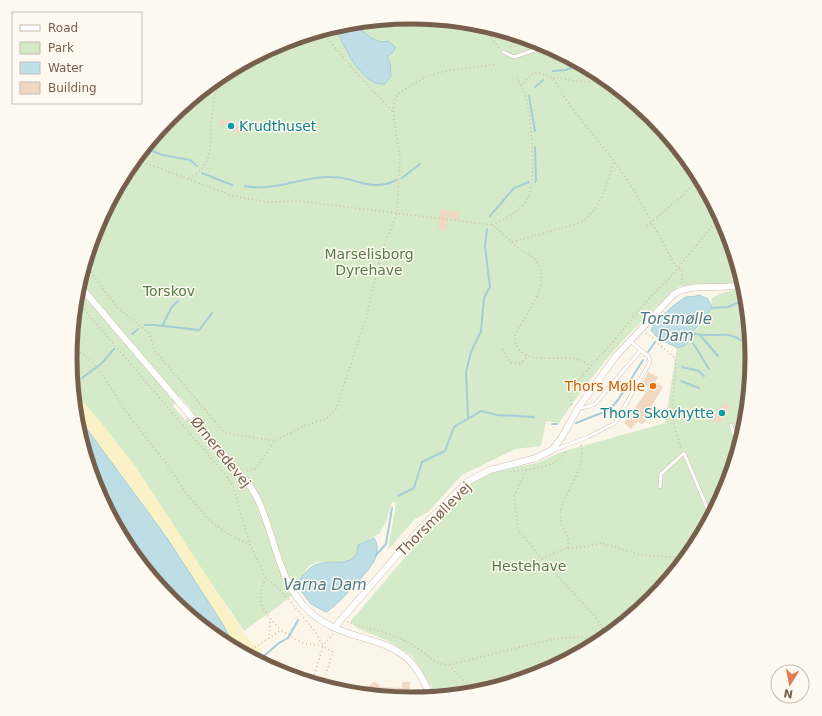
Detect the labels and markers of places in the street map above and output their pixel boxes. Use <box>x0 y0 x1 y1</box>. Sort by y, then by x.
place label: Krudthuset <box>239 118 317 134</box>
marker: Krudthuset <box>226 121 236 131</box>
place label: Thors Mølle <box>563 378 645 394</box>
marker: Thors Mølle <box>648 381 658 391</box>
place label: Thors Skovhytte <box>599 405 714 421</box>
marker: Thors Skovhytte <box>717 408 727 418</box>

